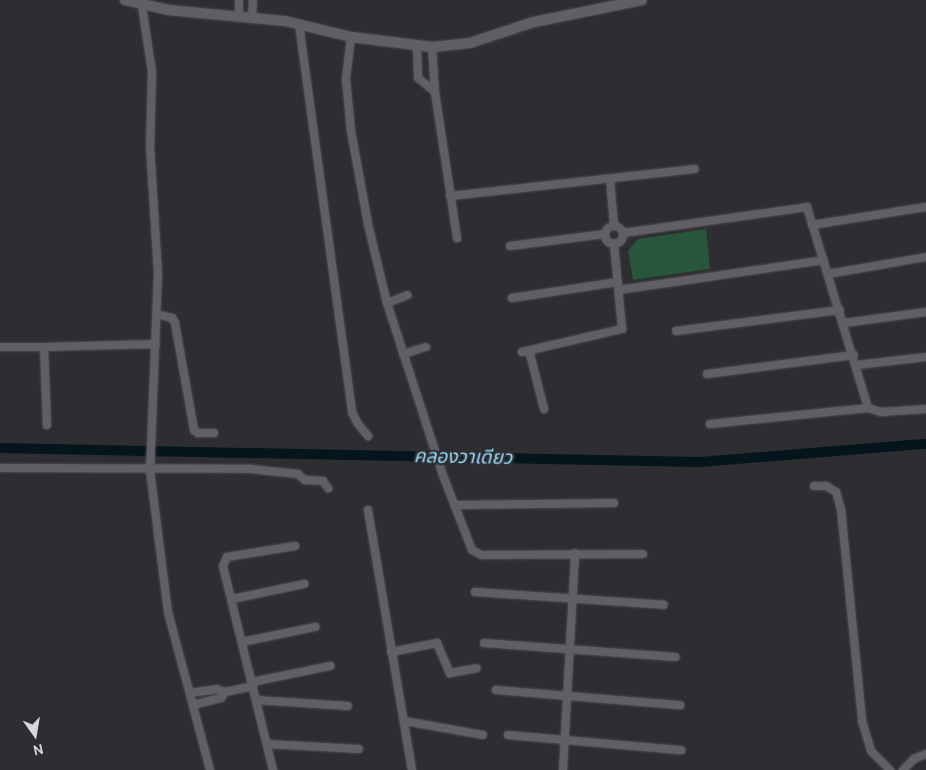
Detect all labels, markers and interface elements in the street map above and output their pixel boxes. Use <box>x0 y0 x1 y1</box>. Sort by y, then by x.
water label: คลองวาเดียว <box>414 445 512 469</box>
north arrow <box>10 710 60 760</box>
text: N <box>32 740 45 759</box>

